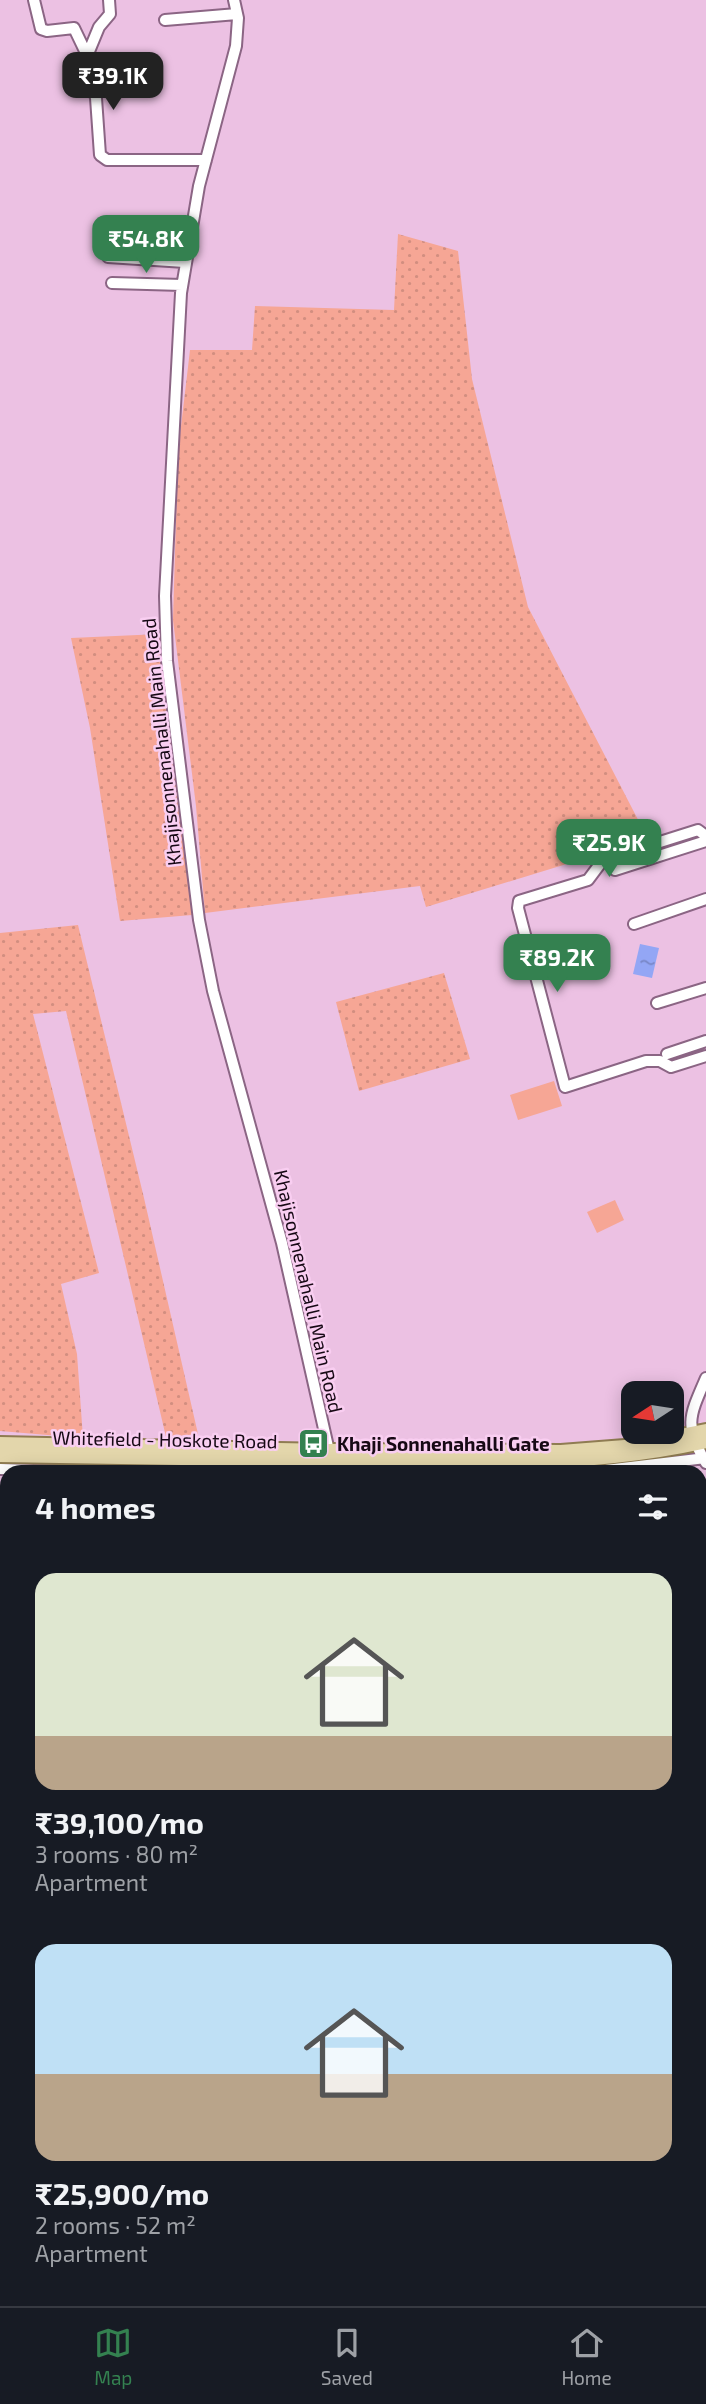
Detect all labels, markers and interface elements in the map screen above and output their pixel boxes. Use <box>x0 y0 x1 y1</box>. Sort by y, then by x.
pin: ₹39.1K <box>56 52 170 112</box>
text: ₹39.1K <box>78 61 148 89</box>
pin: ₹54.8K <box>89 216 203 275</box>
text: ₹54.8K <box>108 224 184 252</box>
street label: Khajisonnenahalli Main Road <box>137 617 185 867</box>
pin: ₹25.9K <box>552 820 666 879</box>
text: ₹25.9K <box>572 828 646 856</box>
pin: ₹89.2K <box>500 934 614 994</box>
text: ₹89.2K <box>519 943 595 971</box>
street label: Khajisonnenahalli Main Road <box>270 1167 348 1415</box>
north arrow <box>621 1381 684 1444</box>
map controls <box>621 1381 684 1444</box>
street label: Whitefield - Hoskote Road <box>52 1426 278 1452</box>
bus stop icon: Khaji Sonnenahalli Gate <box>297 1426 331 1460</box>
place label: Khaji Sonnenahalli Gate <box>337 1432 550 1455</box>
icon: filters <box>634 1488 672 1526</box>
text: 4 homes <box>35 1489 156 1525</box>
icon: home <box>291 1619 417 1745</box>
text: ₹39,100/mo <box>35 1804 204 1840</box>
text: 3 rooms · 80 m² <box>35 1840 198 1868</box>
text: Apartment <box>35 1868 148 1896</box>
icon: home <box>291 1990 417 2116</box>
text: ₹25,900/mo <box>35 2175 209 2211</box>
text: 2 rooms · 52 m² <box>35 2211 196 2239</box>
text: Apartment <box>35 2239 148 2267</box>
tab: Map <box>94 2324 132 2389</box>
tab: Saved <box>321 2324 373 2389</box>
tab: Home <box>561 2324 612 2389</box>

